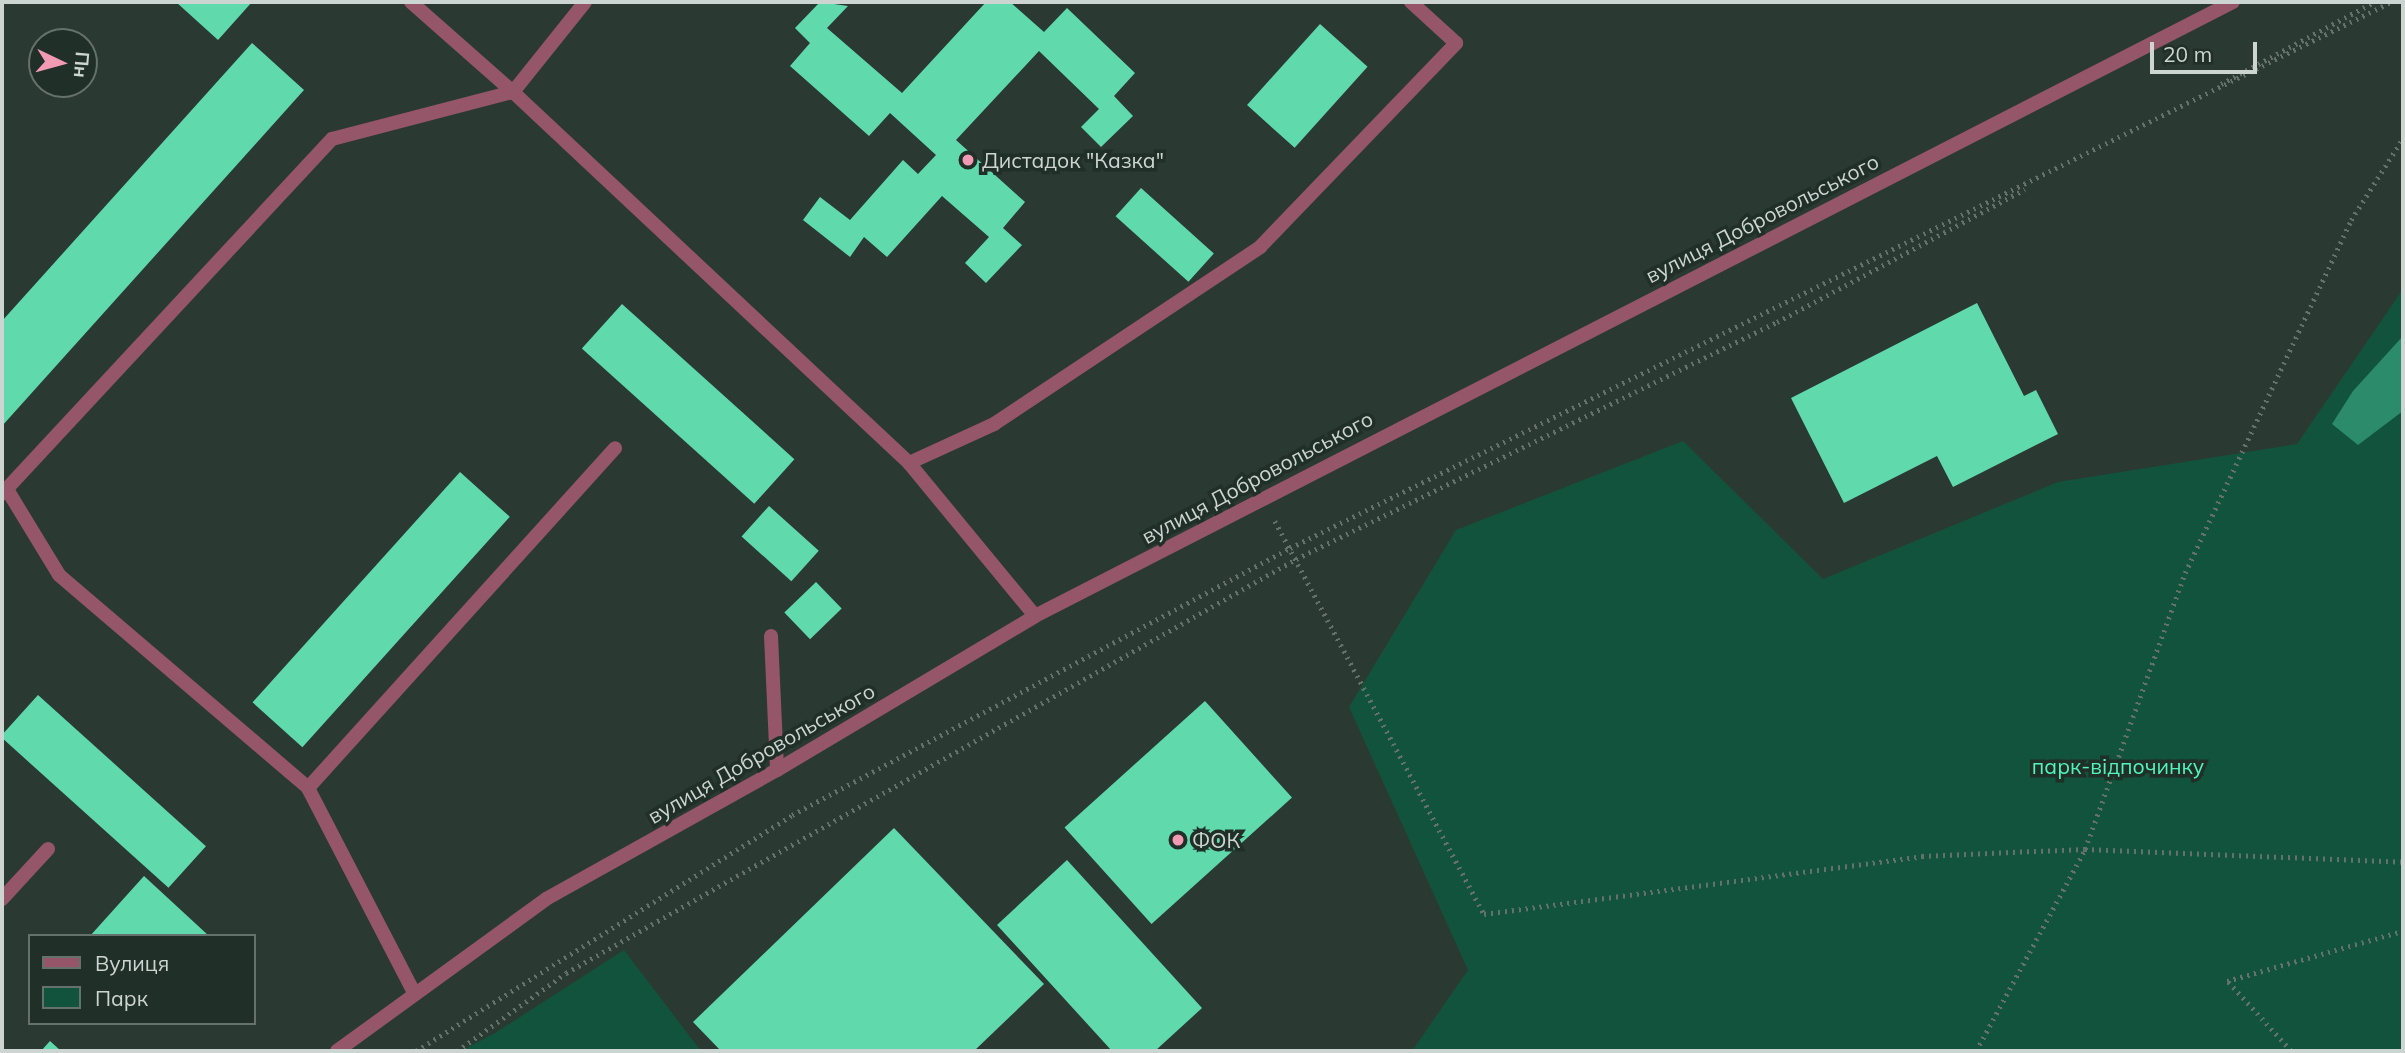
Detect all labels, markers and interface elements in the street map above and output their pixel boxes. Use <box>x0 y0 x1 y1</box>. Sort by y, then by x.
north arrow <box>28 28 98 98</box>
scale bar <box>2153 28 2260 72</box>
text: 20 m <box>2163 41 2212 67</box>
text: Пн <box>69 50 95 79</box>
place label: Дистадок "Казка" <box>982 147 1164 173</box>
street label: вулиця Добровольського <box>1641 148 1883 288</box>
marker: Дистадок "Казка" <box>960 152 976 168</box>
street label: вулиця Добровольського <box>1137 405 1377 549</box>
street label: вулиця Добровольського <box>643 678 879 828</box>
park label: парк-відпочинку <box>2032 753 2204 779</box>
place label: ФОК <box>1192 827 1240 853</box>
marker: ФОК <box>1170 832 1186 848</box>
legend <box>28 934 256 1025</box>
text: Вулиця <box>95 950 169 976</box>
text: Парк <box>95 985 148 1011</box>

